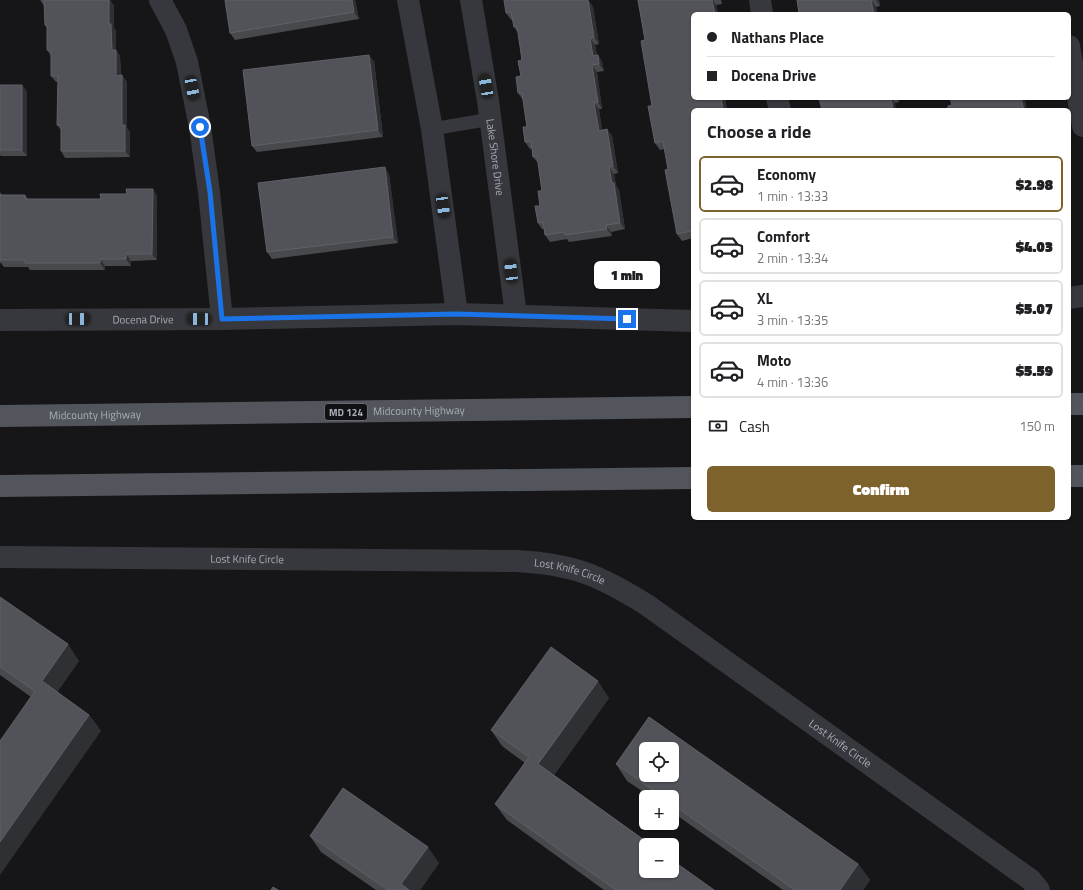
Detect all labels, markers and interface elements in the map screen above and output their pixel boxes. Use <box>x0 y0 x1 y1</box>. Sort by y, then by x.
text: Nathans Place <box>731 26 824 49</box>
text: Docena Drive <box>731 64 816 87</box>
car <box>478 73 494 99</box>
car <box>184 75 200 101</box>
route start <box>191 118 209 136</box>
street label: Lake Shore Drive <box>482 118 508 197</box>
text: Choose a ride <box>707 118 811 145</box>
text: Economy <box>757 163 816 186</box>
icon: car <box>709 166 745 202</box>
text: $2.98 <box>1016 173 1053 196</box>
text: 1 min · 13:33 <box>757 186 828 206</box>
car <box>435 193 451 219</box>
text: Comfort <box>757 225 810 248</box>
icon: car <box>709 228 745 264</box>
text: $4.03 <box>1016 235 1053 258</box>
text: 2 min · 13:34 <box>757 248 828 268</box>
car <box>504 258 518 284</box>
callout: 1 min <box>594 261 660 289</box>
text: 1 min <box>611 265 643 285</box>
text: XL <box>757 287 773 310</box>
icon: car <box>709 290 745 326</box>
text: $5.07 <box>1016 297 1053 320</box>
route end <box>618 310 636 328</box>
text: 3 min · 13:35 <box>757 310 828 330</box>
street label: Docena Drive <box>112 311 174 327</box>
car <box>66 313 90 325</box>
car <box>187 313 211 325</box>
text: Moto <box>757 349 791 372</box>
icon: car <box>709 352 745 388</box>
text: $5.59 <box>1016 359 1053 382</box>
text: 4 min · 13:36 <box>757 372 828 392</box>
street label: Midcounty Highway <box>373 402 466 419</box>
road number: MD 124 <box>325 404 367 420</box>
street label: Midcounty Highway <box>49 406 142 423</box>
icon: cash <box>707 415 729 437</box>
text: Cash <box>739 415 770 438</box>
text: 150 m <box>1019 416 1055 436</box>
button: Confirm <box>707 466 1055 512</box>
street label: Lost Knife Circle <box>210 551 284 567</box>
street label: Lost Knife Circle <box>533 554 609 589</box>
street label: Lost Knife Circle <box>806 716 875 772</box>
map controls <box>639 742 679 878</box>
button: locate <box>639 742 679 782</box>
button: + <box>639 790 679 830</box>
button: − <box>639 838 679 878</box>

